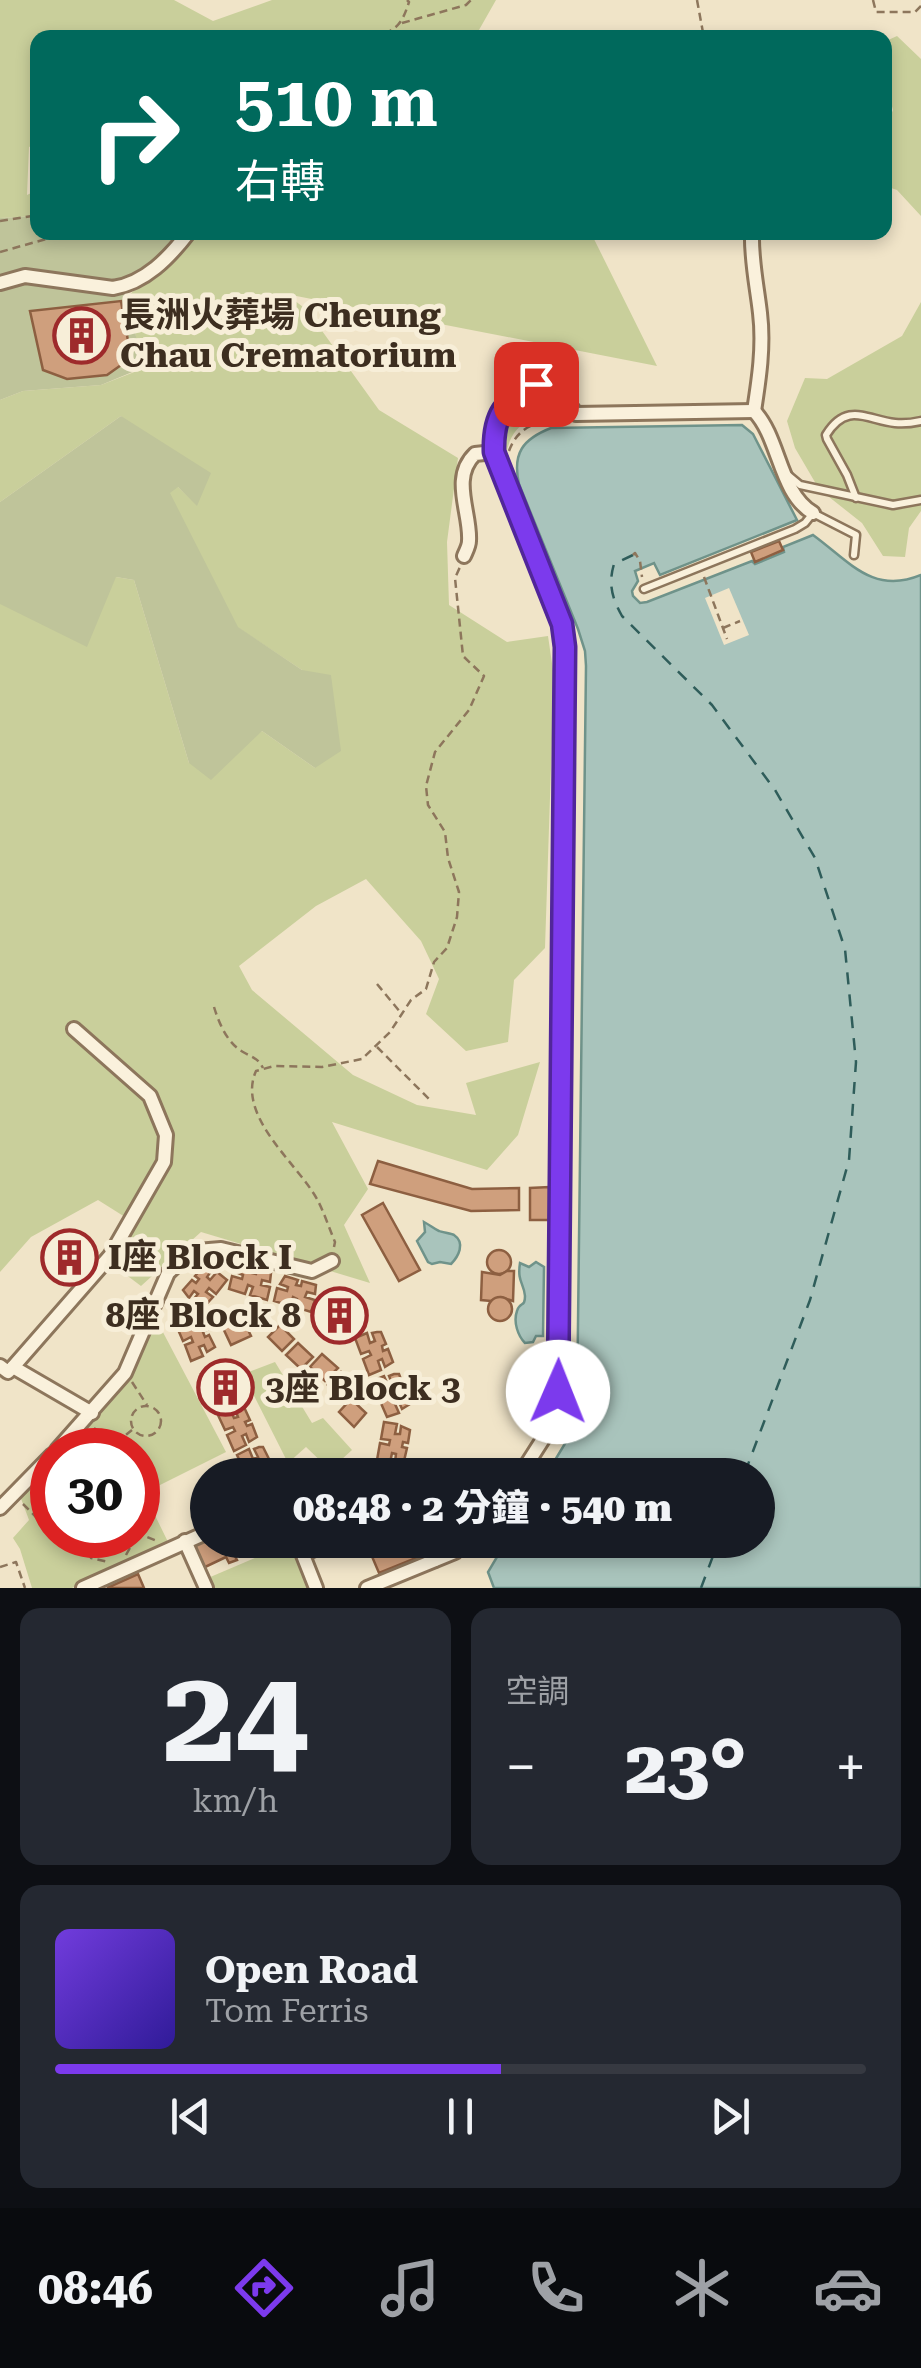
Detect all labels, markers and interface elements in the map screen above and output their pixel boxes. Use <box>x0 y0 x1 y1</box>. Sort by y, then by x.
text: 510 m <box>235 61 438 143</box>
icon: right <box>70 70 200 200</box>
text: 右轉 <box>235 155 325 208</box>
place label: 長洲火葬場 Cheung Chau Crematorium <box>120 295 457 376</box>
building icon: 長洲火葬場 Cheung Chau Crematorium <box>51 305 111 365</box>
pin <box>494 342 579 427</box>
icon: arrive <box>509 357 564 412</box>
building icon: I座 Block I <box>39 1227 99 1287</box>
place label: I座 Block I <box>108 1237 292 1278</box>
building icon: 8座 Block 8 <box>310 1285 370 1345</box>
place label: 8座 Block 8 <box>106 1295 301 1336</box>
position arrow <box>506 1340 610 1444</box>
building icon: 3座 Block 3 <box>196 1358 256 1418</box>
place label: 3座 Block 3 <box>265 1368 460 1409</box>
speed limit sign: 30 <box>30 1428 160 1558</box>
text: 08:48 · 2 分鐘 · 540 m <box>293 1486 672 1530</box>
text: 24 <box>162 1640 308 1793</box>
text: 空調 <box>506 1672 570 1710</box>
text: 23° <box>625 1723 747 1811</box>
text: − <box>506 1735 536 1799</box>
text: + <box>835 1735 866 1799</box>
text: km/h <box>192 1782 278 1820</box>
text: Open Road <box>205 1948 418 1992</box>
text: Tom Ferris <box>205 1992 368 2030</box>
icon: previous <box>163 2089 218 2144</box>
icon: pause <box>433 2089 488 2144</box>
icon: next <box>703 2089 758 2144</box>
icon: directions <box>229 2253 299 2323</box>
icon: music <box>375 2253 445 2323</box>
icon: phone <box>521 2253 591 2323</box>
icon: climate <box>667 2253 737 2323</box>
icon: car <box>813 2253 883 2323</box>
text: 08:46 <box>38 2262 153 2315</box>

